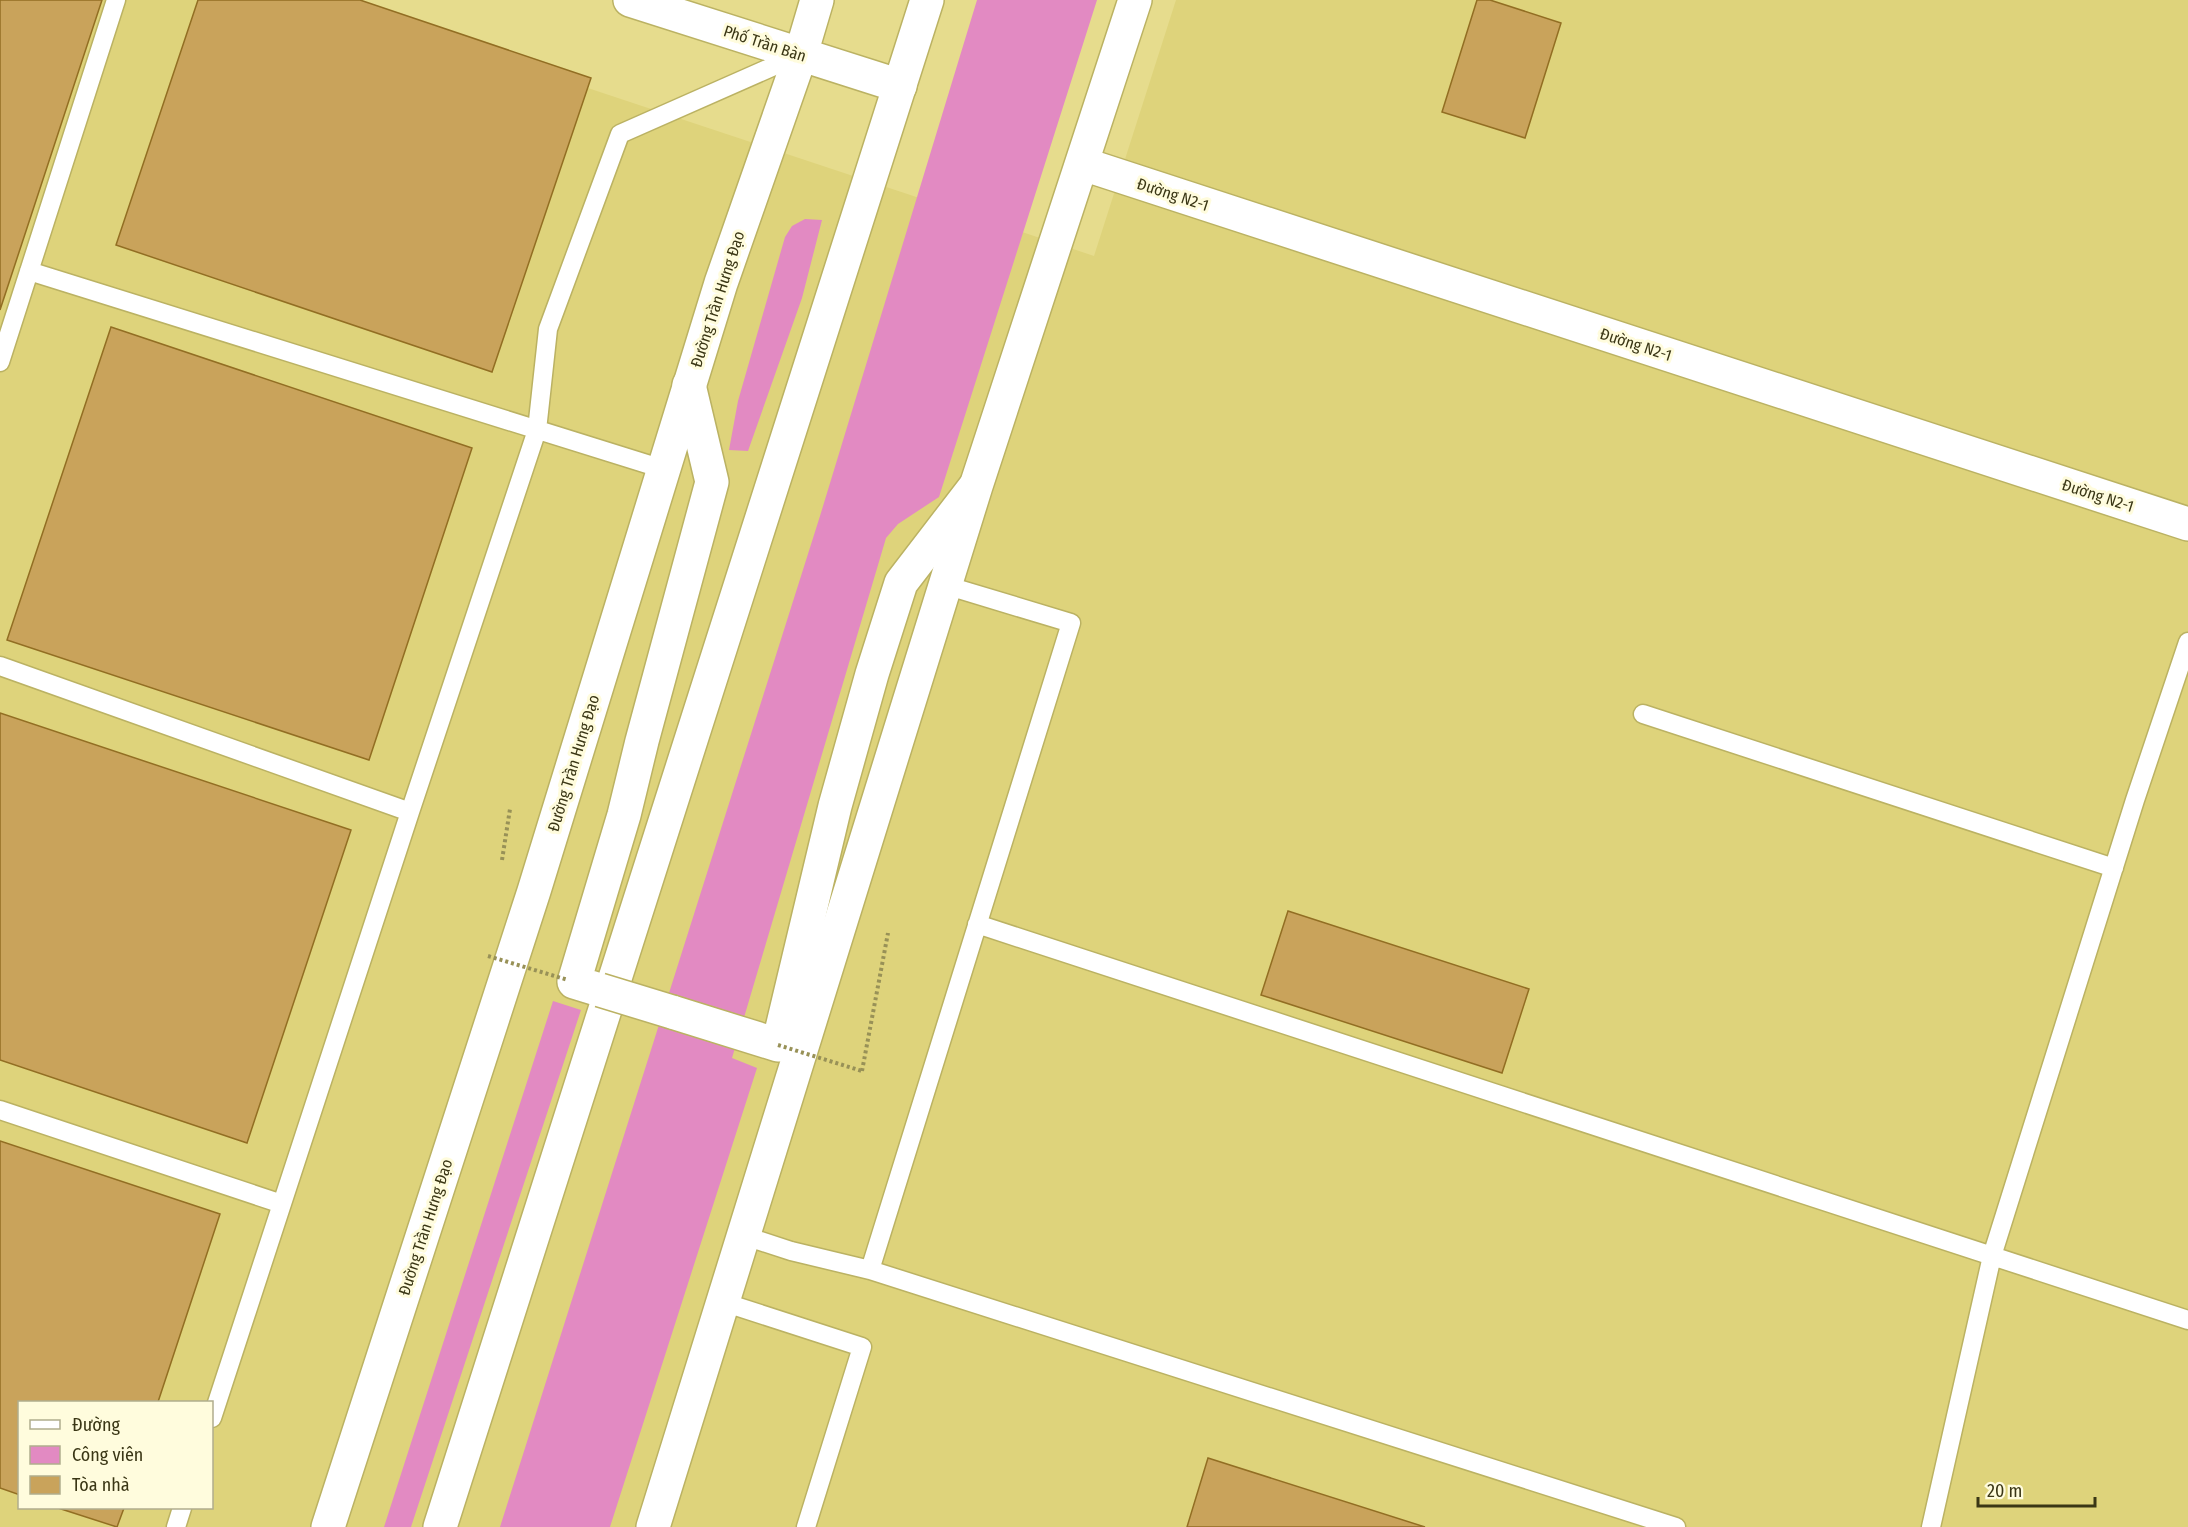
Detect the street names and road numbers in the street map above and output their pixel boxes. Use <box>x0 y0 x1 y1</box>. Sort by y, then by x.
street label: Phố Trần Bàn <box>721 20 809 66</box>
street label: Đường N2-1 <box>1135 174 1211 215</box>
street label: Đường Trần Hưng Đạo <box>686 228 748 370</box>
street label: Đường N2-1 <box>1598 324 1674 365</box>
street label: Đường N2-1 <box>2060 475 2136 516</box>
street label: Đường Trần Hưng Đạo <box>543 692 603 834</box>
street label: Đường Trần Hưng Đạo <box>394 1156 456 1298</box>

